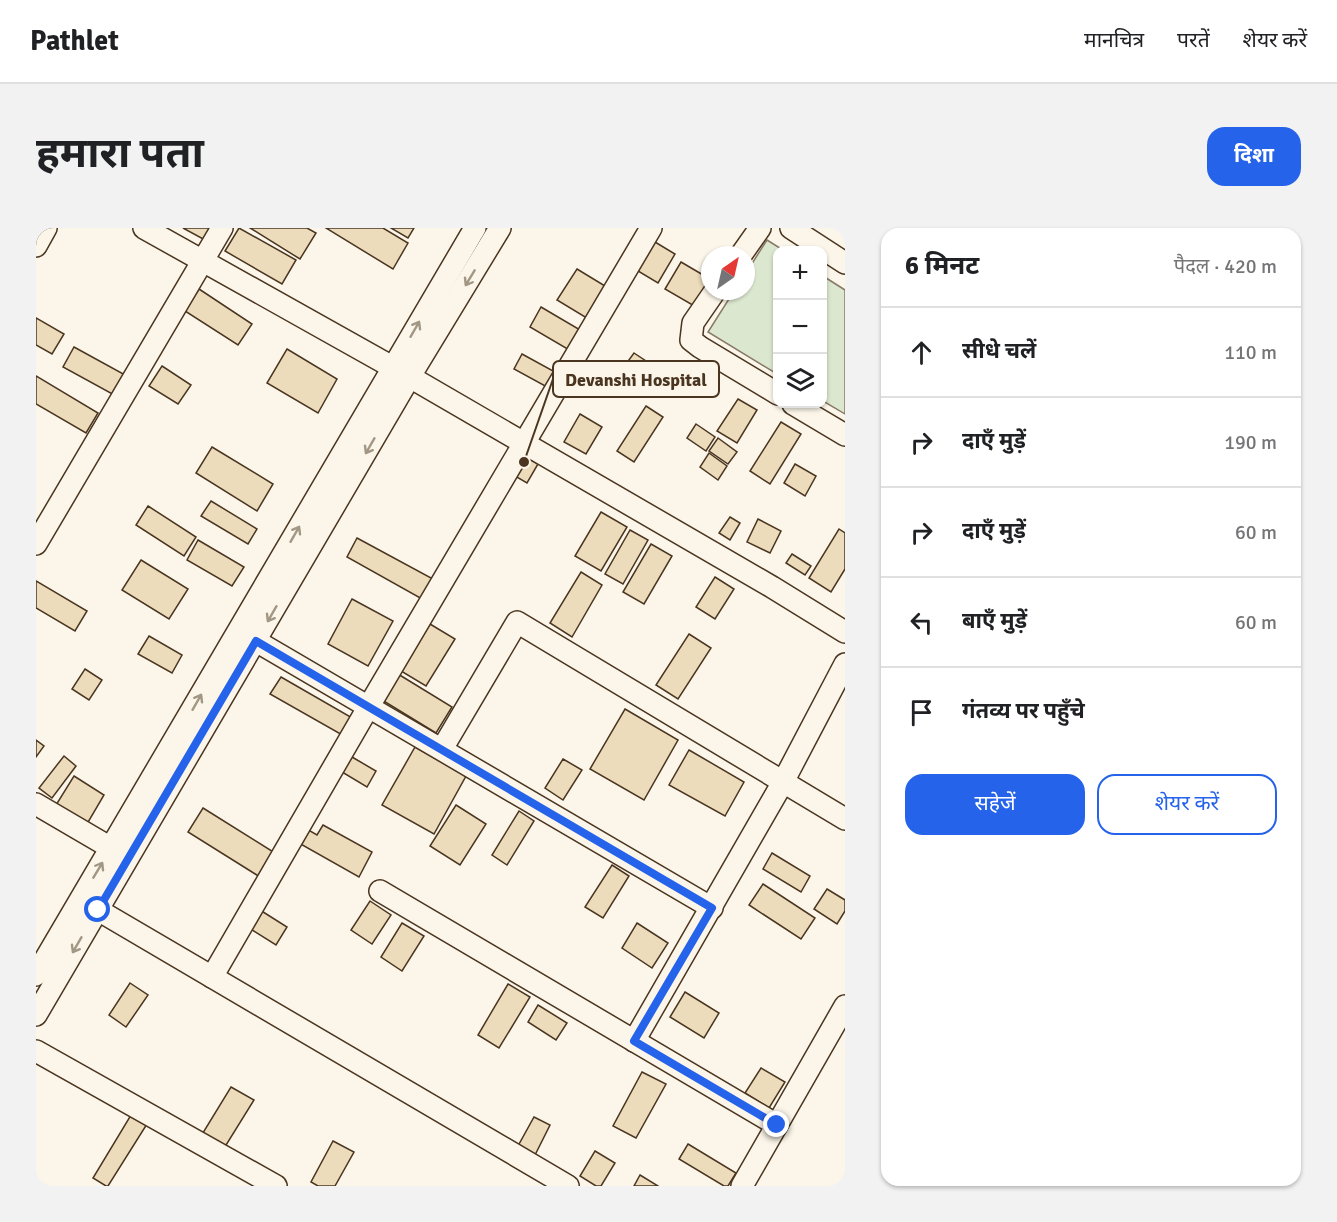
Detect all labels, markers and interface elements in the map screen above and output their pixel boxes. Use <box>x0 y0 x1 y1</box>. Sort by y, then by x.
text: Pathlet <box>30 24 119 58</box>
text: मानचित्र <box>1084 27 1144 53</box>
text: परतें <box>1177 27 1210 53</box>
text: शेयर करें <box>1243 27 1307 53</box>
button: दिशा <box>1207 127 1301 186</box>
text: हमारा पता <box>36 128 204 179</box>
north arrow <box>701 246 755 300</box>
map controls <box>773 246 827 408</box>
button: + <box>773 246 827 300</box>
text: 6 मिनट <box>905 250 979 282</box>
text: पैदल · 420 m <box>1174 254 1277 279</box>
one-way arrow <box>463 269 475 286</box>
button: − <box>773 300 827 354</box>
one-way arrow <box>409 321 421 338</box>
icon: ahead <box>905 336 938 369</box>
text: सीधे चलें <box>962 337 1036 364</box>
text: 110 m <box>1224 340 1277 365</box>
button: layers <box>773 354 827 408</box>
callout: Devanshi Hospital <box>553 361 719 397</box>
text: Devanshi Hospital <box>565 369 707 391</box>
icon: right <box>905 426 938 459</box>
text: दाएँ मुड़ें <box>962 427 1026 454</box>
text: 190 m <box>1224 430 1277 455</box>
one-way arrow <box>364 436 375 454</box>
icon: right <box>905 516 938 549</box>
text: दाएँ मुड़ें <box>962 517 1026 544</box>
text: 60 m <box>1235 520 1277 545</box>
one-way arrow <box>290 526 302 543</box>
one-way arrow <box>266 605 278 622</box>
icon: left <box>905 606 938 639</box>
text: बाएँ मुड़ें <box>962 607 1027 634</box>
text: 60 m <box>1235 610 1277 635</box>
one-way arrow <box>192 694 203 712</box>
icon: arrive <box>905 696 938 729</box>
text: गंतव्य पर पहुँचे <box>962 697 1085 724</box>
button: सहेजें <box>905 774 1085 835</box>
button: शेयर करें <box>1097 774 1277 835</box>
one-way arrow <box>92 862 104 879</box>
route start <box>84 896 110 922</box>
one-way arrow <box>71 936 83 953</box>
route end <box>763 1111 789 1137</box>

